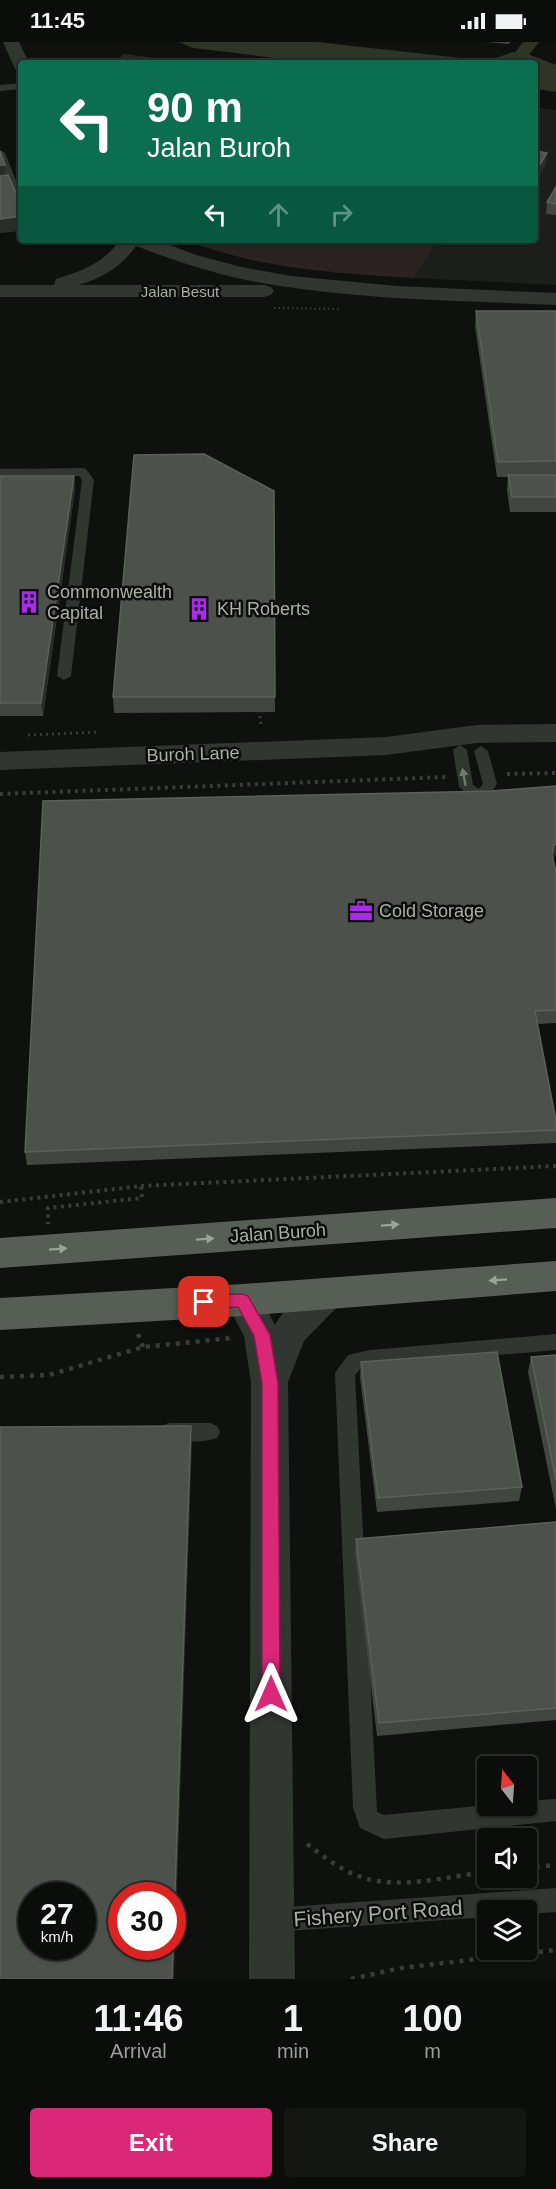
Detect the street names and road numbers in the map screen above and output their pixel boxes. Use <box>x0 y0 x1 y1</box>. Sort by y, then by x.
street label: Jalan Besut <box>141 283 220 300</box>
street label: Buroh Lane <box>146 742 240 766</box>
street label: Jalan Buroh <box>229 1220 327 1246</box>
street label: Fishery Port Road <box>293 1896 463 1930</box>

